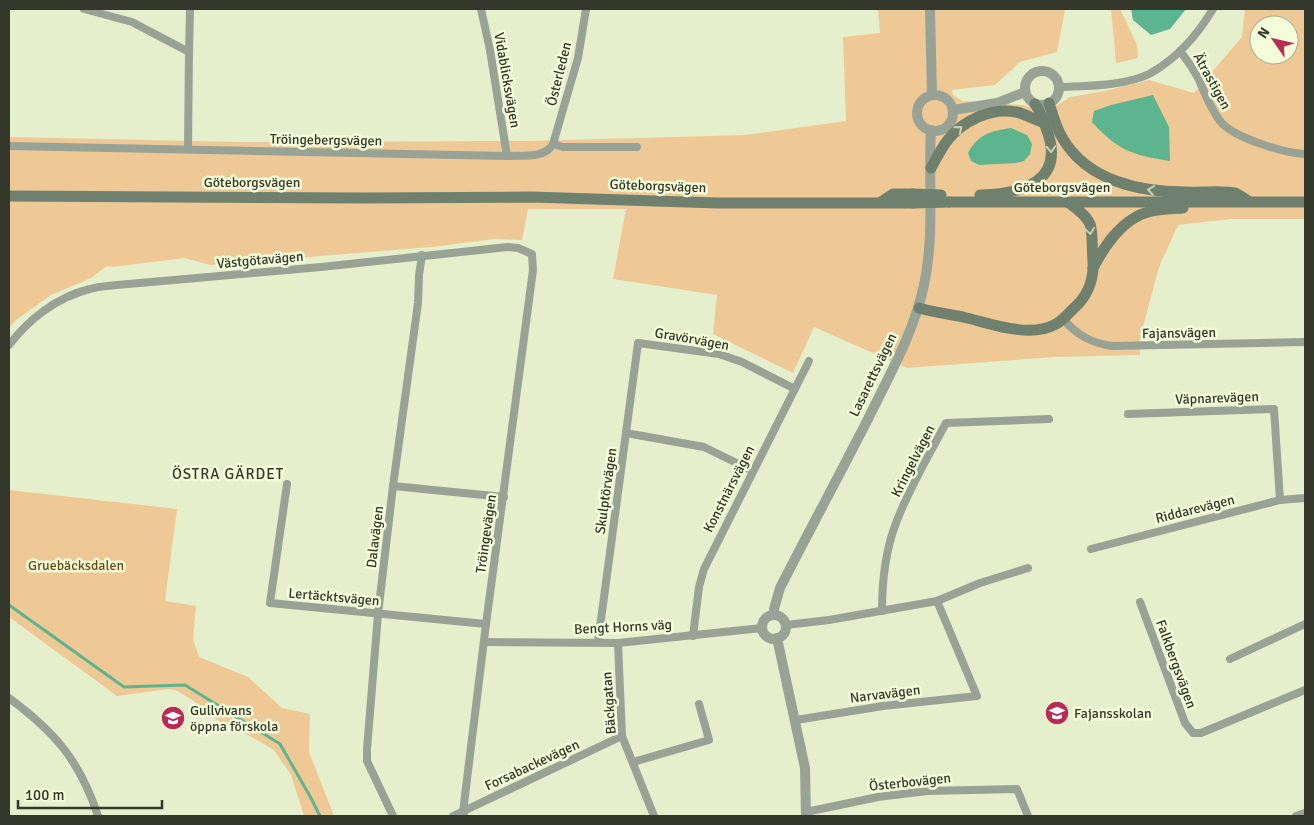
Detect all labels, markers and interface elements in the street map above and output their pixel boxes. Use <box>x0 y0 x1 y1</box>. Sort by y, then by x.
north arrow <box>1249 15 1299 65</box>
text: N <box>1254 24 1273 42</box>
street label: Vidablicksvägen <box>490 31 524 129</box>
street label: Österleden <box>543 40 575 108</box>
street label: Ätrastigen <box>1189 50 1235 112</box>
one-way arrow <box>953 126 962 135</box>
street label: Tröingebergsvägen <box>270 131 382 149</box>
one-way arrow <box>1046 145 1057 153</box>
street label: Göteborgsvägen <box>204 174 300 191</box>
street label: Göteborgsvägen <box>609 176 707 196</box>
street label: Göteborgsvägen <box>1014 179 1110 196</box>
one-way arrow <box>1147 186 1155 196</box>
one-way arrow <box>1084 228 1095 236</box>
street label: Västgötavägen <box>216 248 304 272</box>
street label: Gravörvägen <box>653 324 731 354</box>
street label: Fajansvägen <box>1142 324 1216 342</box>
street label: Lasarettsvägen <box>845 330 901 420</box>
street label: Väpnarevägen <box>1175 388 1259 408</box>
street label: Kringelvägen <box>888 422 938 500</box>
street label: Konstnärsvägen <box>700 443 758 535</box>
street label: Skulptörvägen <box>592 447 620 535</box>
district label: ÖSTRA GÄRDET <box>172 465 284 483</box>
street label: Riddarevägen <box>1154 491 1236 527</box>
street label: Tröingevägen <box>472 493 500 575</box>
street label: Dalavägen <box>363 505 387 569</box>
park label: Gruebäcksdalen <box>28 557 124 574</box>
street label: Lertäcktsvägen <box>288 585 380 609</box>
street label: Bengt Horns väg <box>574 616 672 638</box>
street label: Falkbergsvägen <box>1152 617 1200 711</box>
street label: Bäckgatan <box>598 671 620 735</box>
street label: Narvavägen <box>849 681 921 707</box>
school or university icon: Fajansskolan <box>1044 700 1070 726</box>
place label: Gullvivans öppna förskola <box>190 702 278 735</box>
school or university icon: Gullvivans öppna förskola <box>160 705 186 731</box>
place label: Fajansskolan <box>1074 705 1152 722</box>
street label: Forsabackevägen <box>482 736 582 794</box>
street label: Österbovägen <box>868 769 952 795</box>
scale bar <box>18 778 161 810</box>
text: 100 m <box>25 786 65 804</box>

